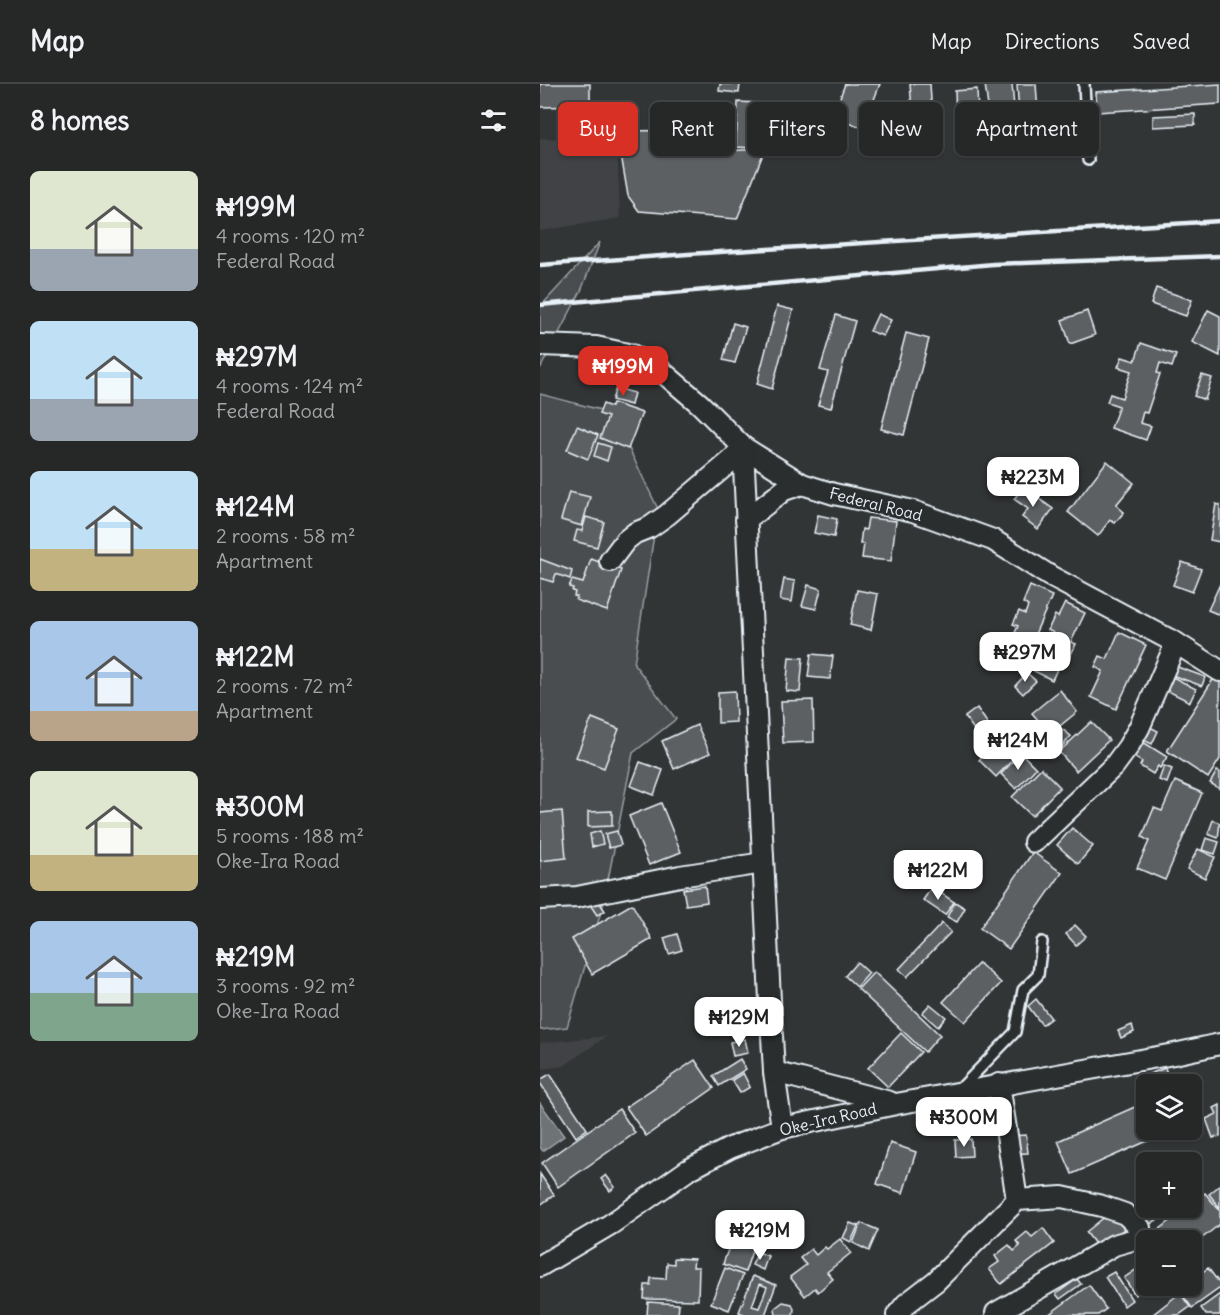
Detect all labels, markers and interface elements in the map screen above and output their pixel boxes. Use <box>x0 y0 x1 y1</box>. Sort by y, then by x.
text: Map <box>30 23 84 59</box>
text: Map <box>931 28 972 55</box>
text: Directions <box>1005 28 1099 55</box>
text: Saved <box>1132 28 1190 55</box>
chip: Buy <box>558 102 638 156</box>
chip: Rent <box>650 102 735 156</box>
chip: Filters <box>747 102 847 156</box>
chip: New <box>859 102 943 156</box>
chip: Apartment <box>955 102 1099 156</box>
text: 8 homes <box>30 104 129 137</box>
icon: filters <box>477 104 510 137</box>
text: ₦199M <box>216 190 296 223</box>
icon: home <box>78 195 150 267</box>
text: 4 rooms · 120 m² <box>216 223 365 248</box>
text: Federal Road <box>216 248 335 273</box>
text: ₦297M <box>216 340 298 373</box>
icon: home <box>78 345 150 417</box>
pin: ₦199M <box>581 346 665 397</box>
text: ₦199M <box>592 353 654 378</box>
text: 4 rooms · 124 m² <box>216 373 363 398</box>
text: Federal Road <box>216 398 335 423</box>
pin: ₦223M <box>991 457 1075 508</box>
text: ₦223M <box>1001 464 1065 489</box>
street label: Federal Road <box>827 483 925 525</box>
text: ₦124M <box>216 490 295 523</box>
icon: home <box>78 495 150 567</box>
text: 2 rooms · 58 m² <box>216 523 356 548</box>
text: Apartment <box>216 548 313 573</box>
pin: ₦297M <box>983 632 1067 683</box>
text: ₦297M <box>994 639 1056 664</box>
text: ₦122M <box>216 640 295 673</box>
icon: home <box>78 645 150 717</box>
text: 2 rooms · 72 m² <box>216 673 353 698</box>
text: Apartment <box>216 698 313 723</box>
pin: ₦124M <box>976 720 1060 771</box>
text: ₦124M <box>988 727 1048 752</box>
text: ₦300M <box>216 790 305 823</box>
icon: home <box>78 795 150 867</box>
text: 5 rooms · 188 m² <box>216 823 364 848</box>
text: Oke-Ira Road <box>216 848 340 873</box>
pin: ₦122M <box>896 850 980 901</box>
text: ₦122M <box>908 857 968 882</box>
text: ₦219M <box>216 940 295 973</box>
icon: home <box>78 945 150 1017</box>
text: 3 rooms · 92 m² <box>216 973 355 998</box>
pin: ₦129M <box>697 997 781 1048</box>
text: Oke-Ira Road <box>216 998 340 1023</box>
text: ₦129M <box>708 1004 770 1029</box>
map controls <box>1136 1074 1202 1296</box>
button: layers <box>1136 1074 1202 1140</box>
pin: ₦300M <box>922 1097 1006 1148</box>
street label: Oke-Ira Road <box>777 1098 879 1140</box>
text: ₦300M <box>930 1104 998 1129</box>
button: + <box>1136 1152 1202 1218</box>
pin: ₦219M <box>718 1210 802 1261</box>
text: ₦219M <box>729 1217 791 1242</box>
button: − <box>1136 1230 1202 1296</box>

